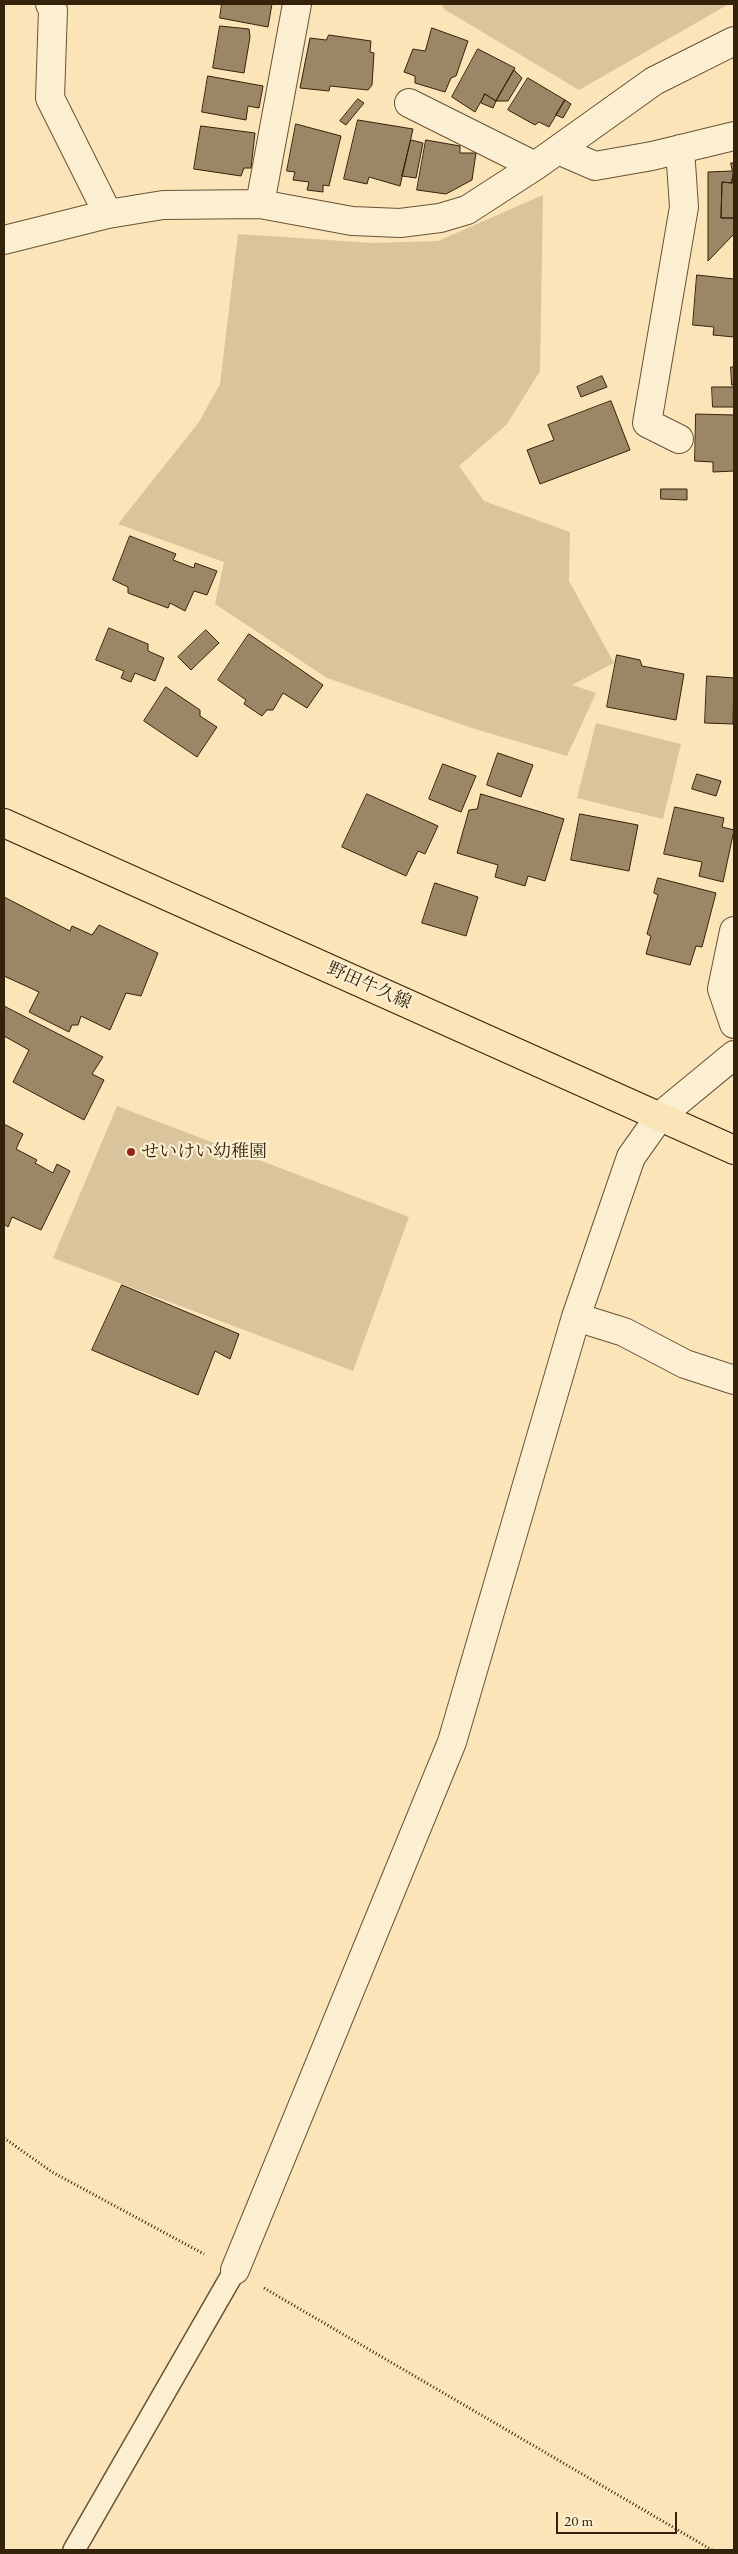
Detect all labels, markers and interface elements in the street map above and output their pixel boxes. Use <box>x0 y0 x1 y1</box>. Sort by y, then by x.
street label: 野田牛久線 <box>323 958 415 1014</box>
place label: せいけい幼稚園 <box>141 1141 267 1163</box>
marker: せいけい幼稚園 <box>125 1146 137 1158</box>
scale bar <box>558 2502 679 2534</box>
text: 20 m <box>564 2511 593 2530</box>

